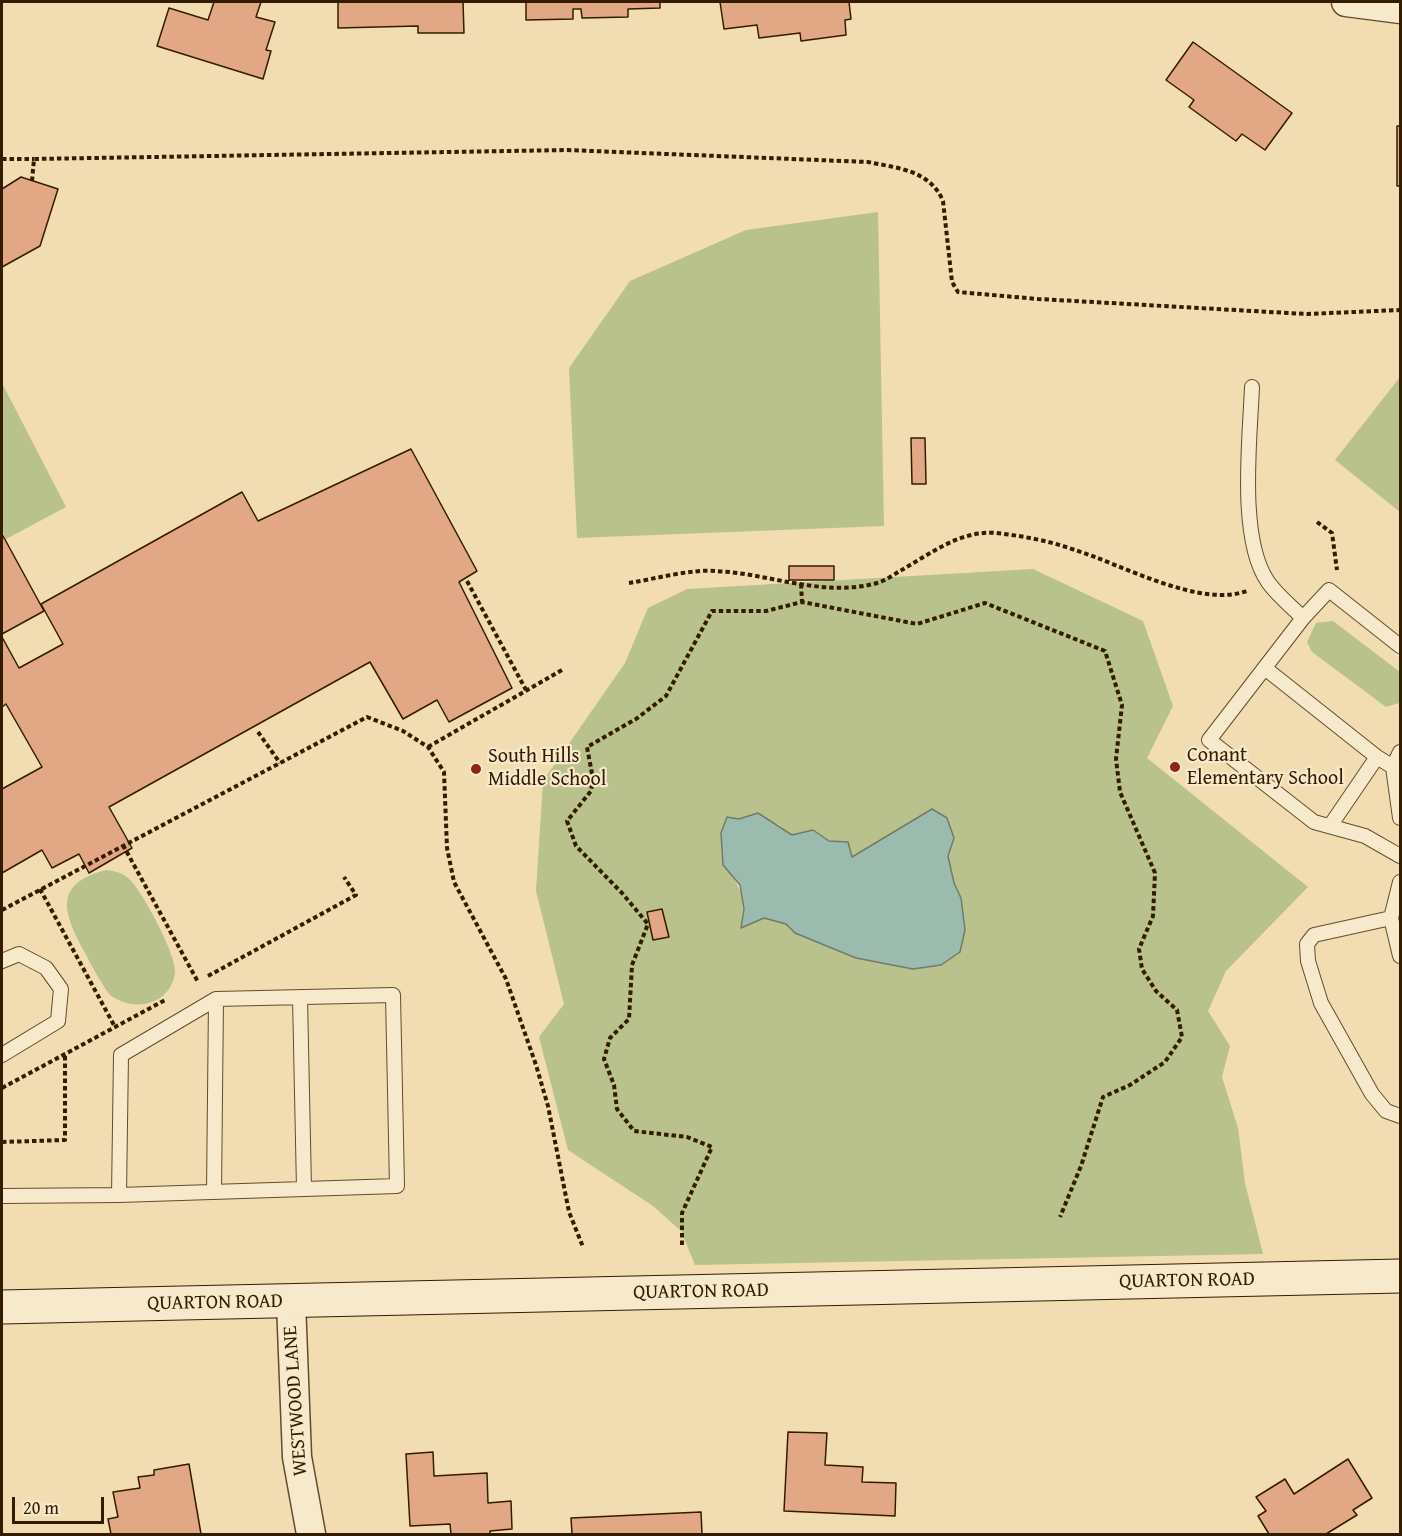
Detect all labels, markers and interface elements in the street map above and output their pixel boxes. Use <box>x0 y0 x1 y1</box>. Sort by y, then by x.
place label: Conant Elementary School <box>1187 744 1344 791</box>
place label: South Hills Middle School <box>488 745 606 792</box>
marker: Conant Elementary School <box>1168 760 1182 774</box>
marker: South Hills Middle School <box>469 762 483 776</box>
street label: QUARTON ROAD <box>1119 1268 1255 1294</box>
street label: QUARTON ROAD <box>633 1279 769 1305</box>
street label: QUARTON ROAD <box>147 1290 283 1316</box>
street label: WESTWOOD LANE <box>279 1325 313 1477</box>
scale bar <box>15 1485 106 1523</box>
text: 20 m <box>23 1494 59 1521</box>

